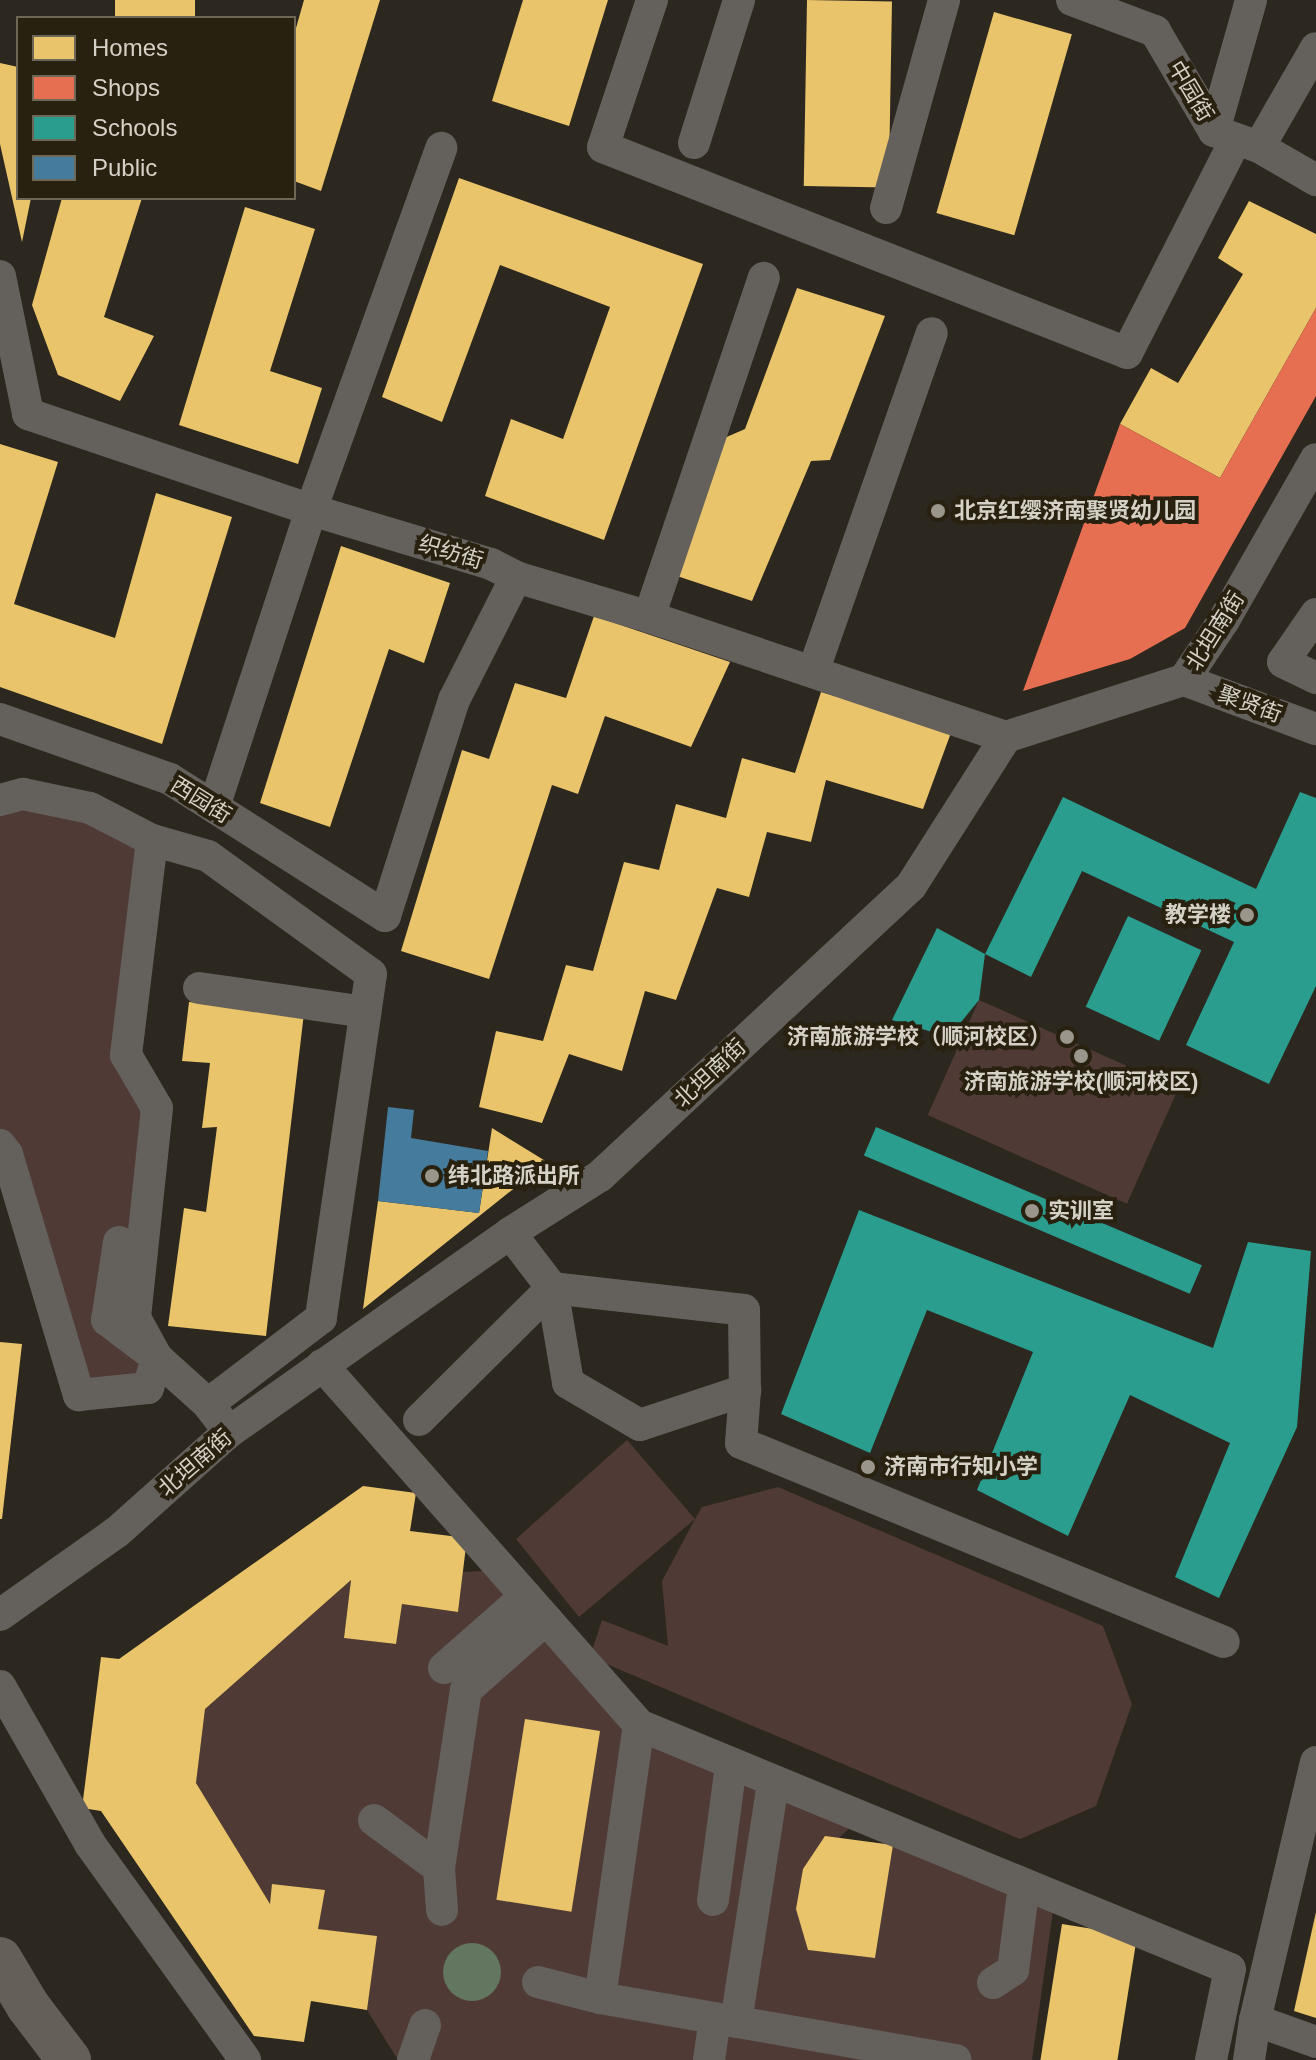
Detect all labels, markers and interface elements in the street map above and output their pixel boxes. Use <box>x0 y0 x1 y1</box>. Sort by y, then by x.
legend <box>16 16 296 200</box>
text: Homes <box>92 34 168 61</box>
street label: 中园街 <box>1163 56 1219 126</box>
text: Shops <box>92 74 160 101</box>
text: Schools <box>92 114 177 141</box>
text: Public <box>92 154 157 181</box>
place label: 北京红缨济南聚贤幼儿园 <box>954 498 1196 524</box>
marker: 北京红缨济南聚贤幼儿园 <box>929 502 947 520</box>
street label: 织纺街 <box>416 530 486 574</box>
street label: 北坦南街 <box>1180 587 1250 675</box>
street label: 聚贤街 <box>1214 680 1286 728</box>
street label: 西园街 <box>166 771 236 829</box>
place label: 教学楼 <box>1165 902 1231 928</box>
marker: 教学楼 <box>1238 906 1256 924</box>
place label: 济南旅游学校（顺河校区） <box>787 1024 1051 1050</box>
marker: 济南旅游学校（顺河校区） <box>1058 1028 1076 1046</box>
street label: 北坦南街 <box>669 1033 751 1113</box>
marker: 济南旅游学校(顺河校区) <box>1072 1047 1090 1065</box>
place label: 济南旅游学校(顺河校区) <box>964 1069 1198 1095</box>
place label: 纬北路派出所 <box>448 1163 580 1189</box>
marker: 纬北路派出所 <box>423 1167 441 1185</box>
place label: 实训室 <box>1048 1198 1114 1224</box>
marker: 实训室 <box>1023 1202 1041 1220</box>
street label: 北坦南街 <box>153 1424 237 1502</box>
place label: 济南市行知小学 <box>884 1454 1038 1480</box>
marker: 济南市行知小学 <box>859 1458 877 1476</box>

